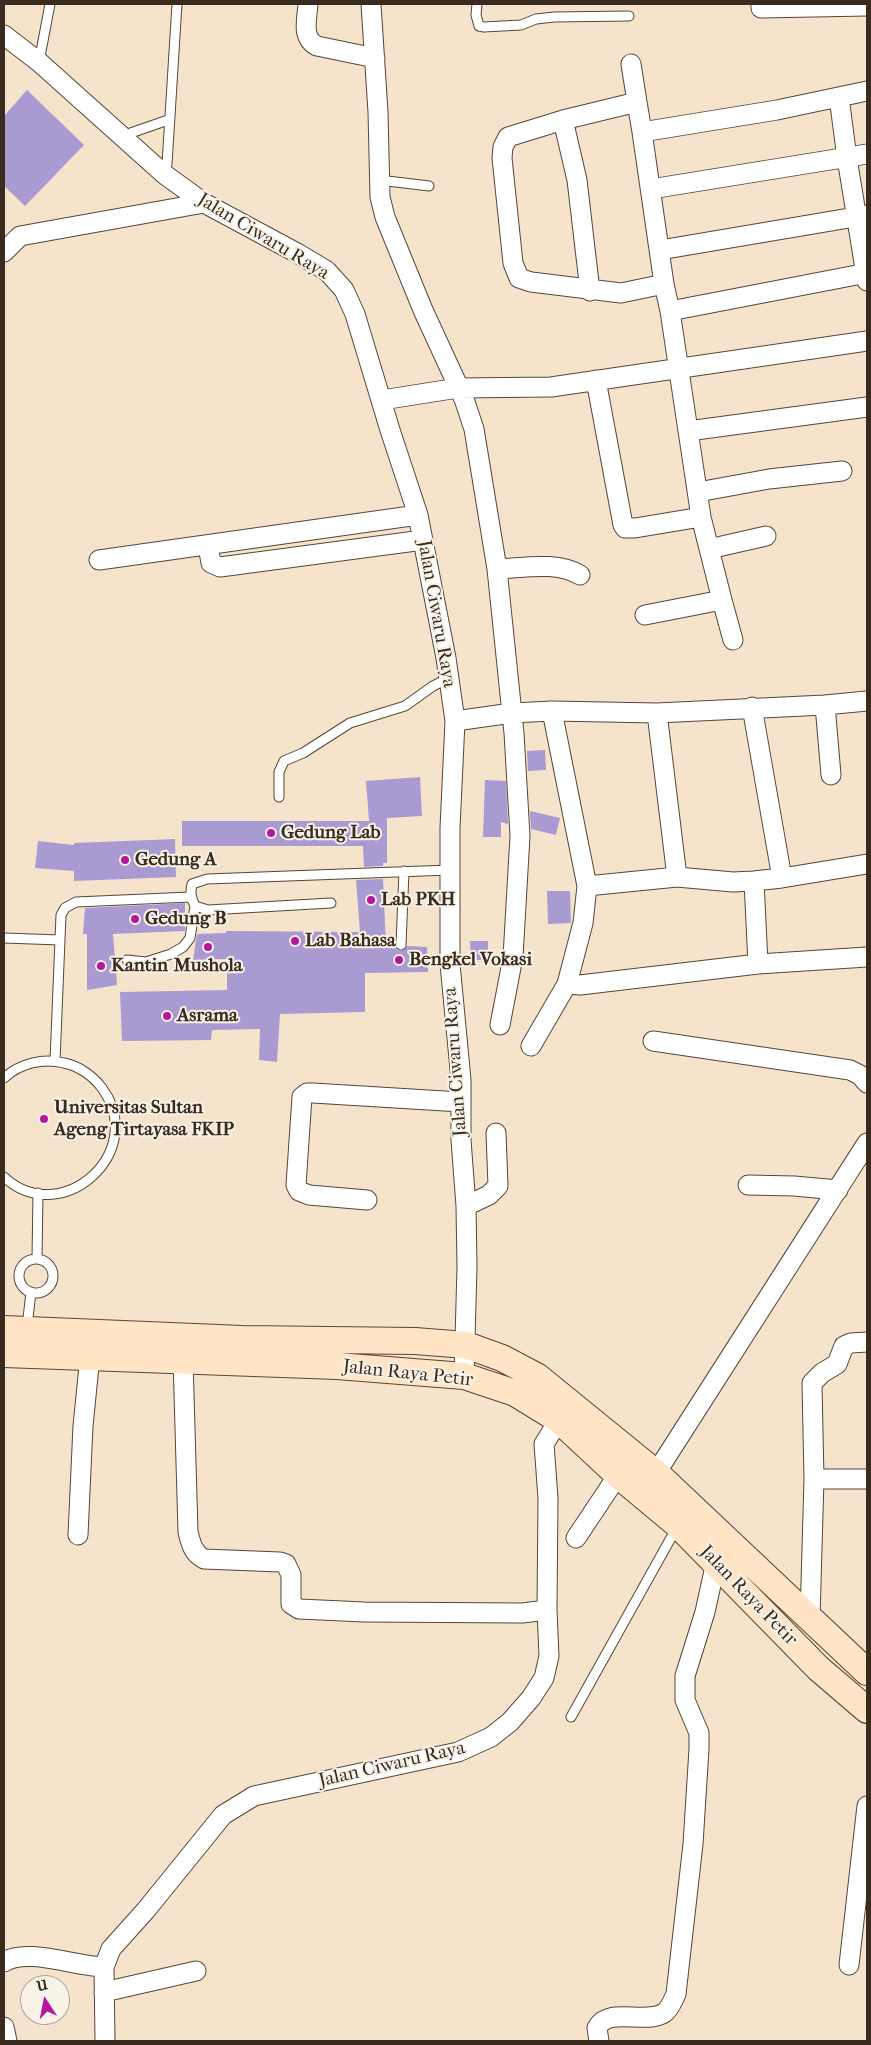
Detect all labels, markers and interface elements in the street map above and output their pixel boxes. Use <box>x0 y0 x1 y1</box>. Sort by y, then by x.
street label: Jalan Ciwaru Raya <box>193 189 333 285</box>
street label: Jalan Ciwaru Raya <box>412 538 460 690</box>
place label: Gedung Lab <box>281 822 380 844</box>
marker: Gedung Lab <box>265 827 277 839</box>
place label: Gedung A <box>135 849 216 871</box>
marker: Gedung A <box>119 854 131 866</box>
place label: Lab PKH <box>381 889 456 911</box>
marker: Lab PKH <box>365 894 377 906</box>
place label: Gedung B <box>145 908 227 930</box>
marker: Gedung B <box>129 913 141 925</box>
place label: Lab Bahasa <box>305 930 396 952</box>
marker: Lab Bahasa <box>289 935 301 947</box>
marker: Mushola <box>202 941 214 953</box>
place label: Bengkel Vokasi <box>409 949 532 971</box>
marker: Bengkel Vokasi <box>393 954 405 966</box>
place label: Kantin <box>111 955 168 977</box>
place label: Mushola <box>174 955 242 977</box>
marker: Kantin <box>95 960 107 972</box>
street label: Jalan Ciwaru Raya <box>439 987 473 1137</box>
place label: Asrama <box>177 1005 238 1027</box>
marker: Asrama <box>161 1010 173 1022</box>
place label: Universitas Sultan Ageng Tirtayasa FKIP <box>54 1097 234 1141</box>
marker: Universitas Sultan Ageng Tirtayasa FKIP <box>38 1113 50 1125</box>
street label: Jalan Raya Petir <box>342 1356 474 1392</box>
street label: Jalan Raya Petir <box>694 1541 802 1651</box>
street label: Jalan Ciwaru Raya <box>317 1737 467 1793</box>
north arrow <box>20 1975 70 2025</box>
text: U <box>35 1976 49 1995</box>

